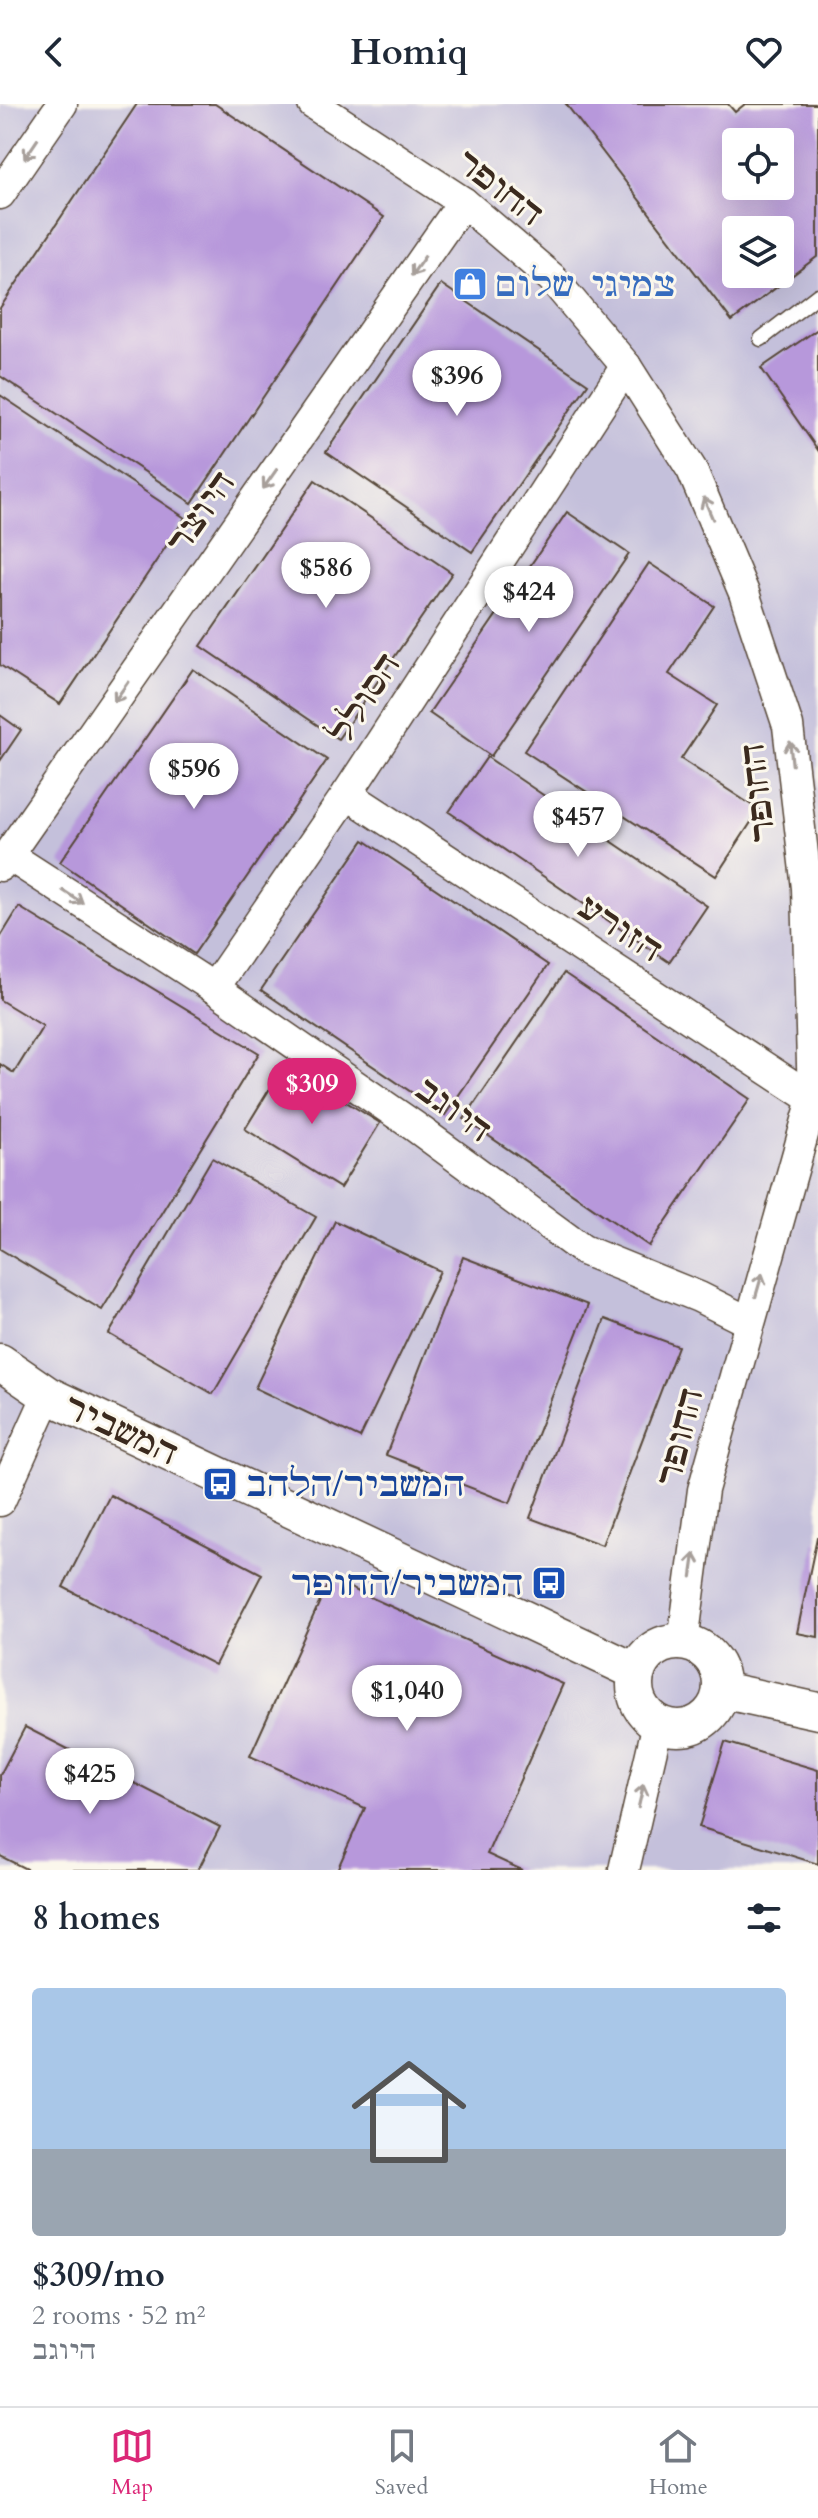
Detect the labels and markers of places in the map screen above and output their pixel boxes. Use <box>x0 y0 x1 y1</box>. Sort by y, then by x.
place label: צמיגי שלום <box>496 262 675 308</box>
shop icon: צמיגי שלום <box>451 265 489 303</box>
pin: $396 <box>410 350 504 418</box>
pin: $586 <box>279 542 373 610</box>
pin: $424 <box>482 566 576 634</box>
pin: $596 <box>147 743 241 811</box>
pin: $457 <box>531 791 625 859</box>
pin: $309 <box>265 1058 359 1126</box>
place label: המשביר/הלהב <box>246 1462 465 1508</box>
bus stop icon: המשביר/הלהב <box>201 1465 239 1503</box>
place label: המשביר/החופר <box>291 1561 523 1607</box>
bus stop icon: המשביר/החופר <box>530 1564 568 1602</box>
pin: $1,040 <box>342 1665 472 1733</box>
pin: $425 <box>43 1748 137 1816</box>

